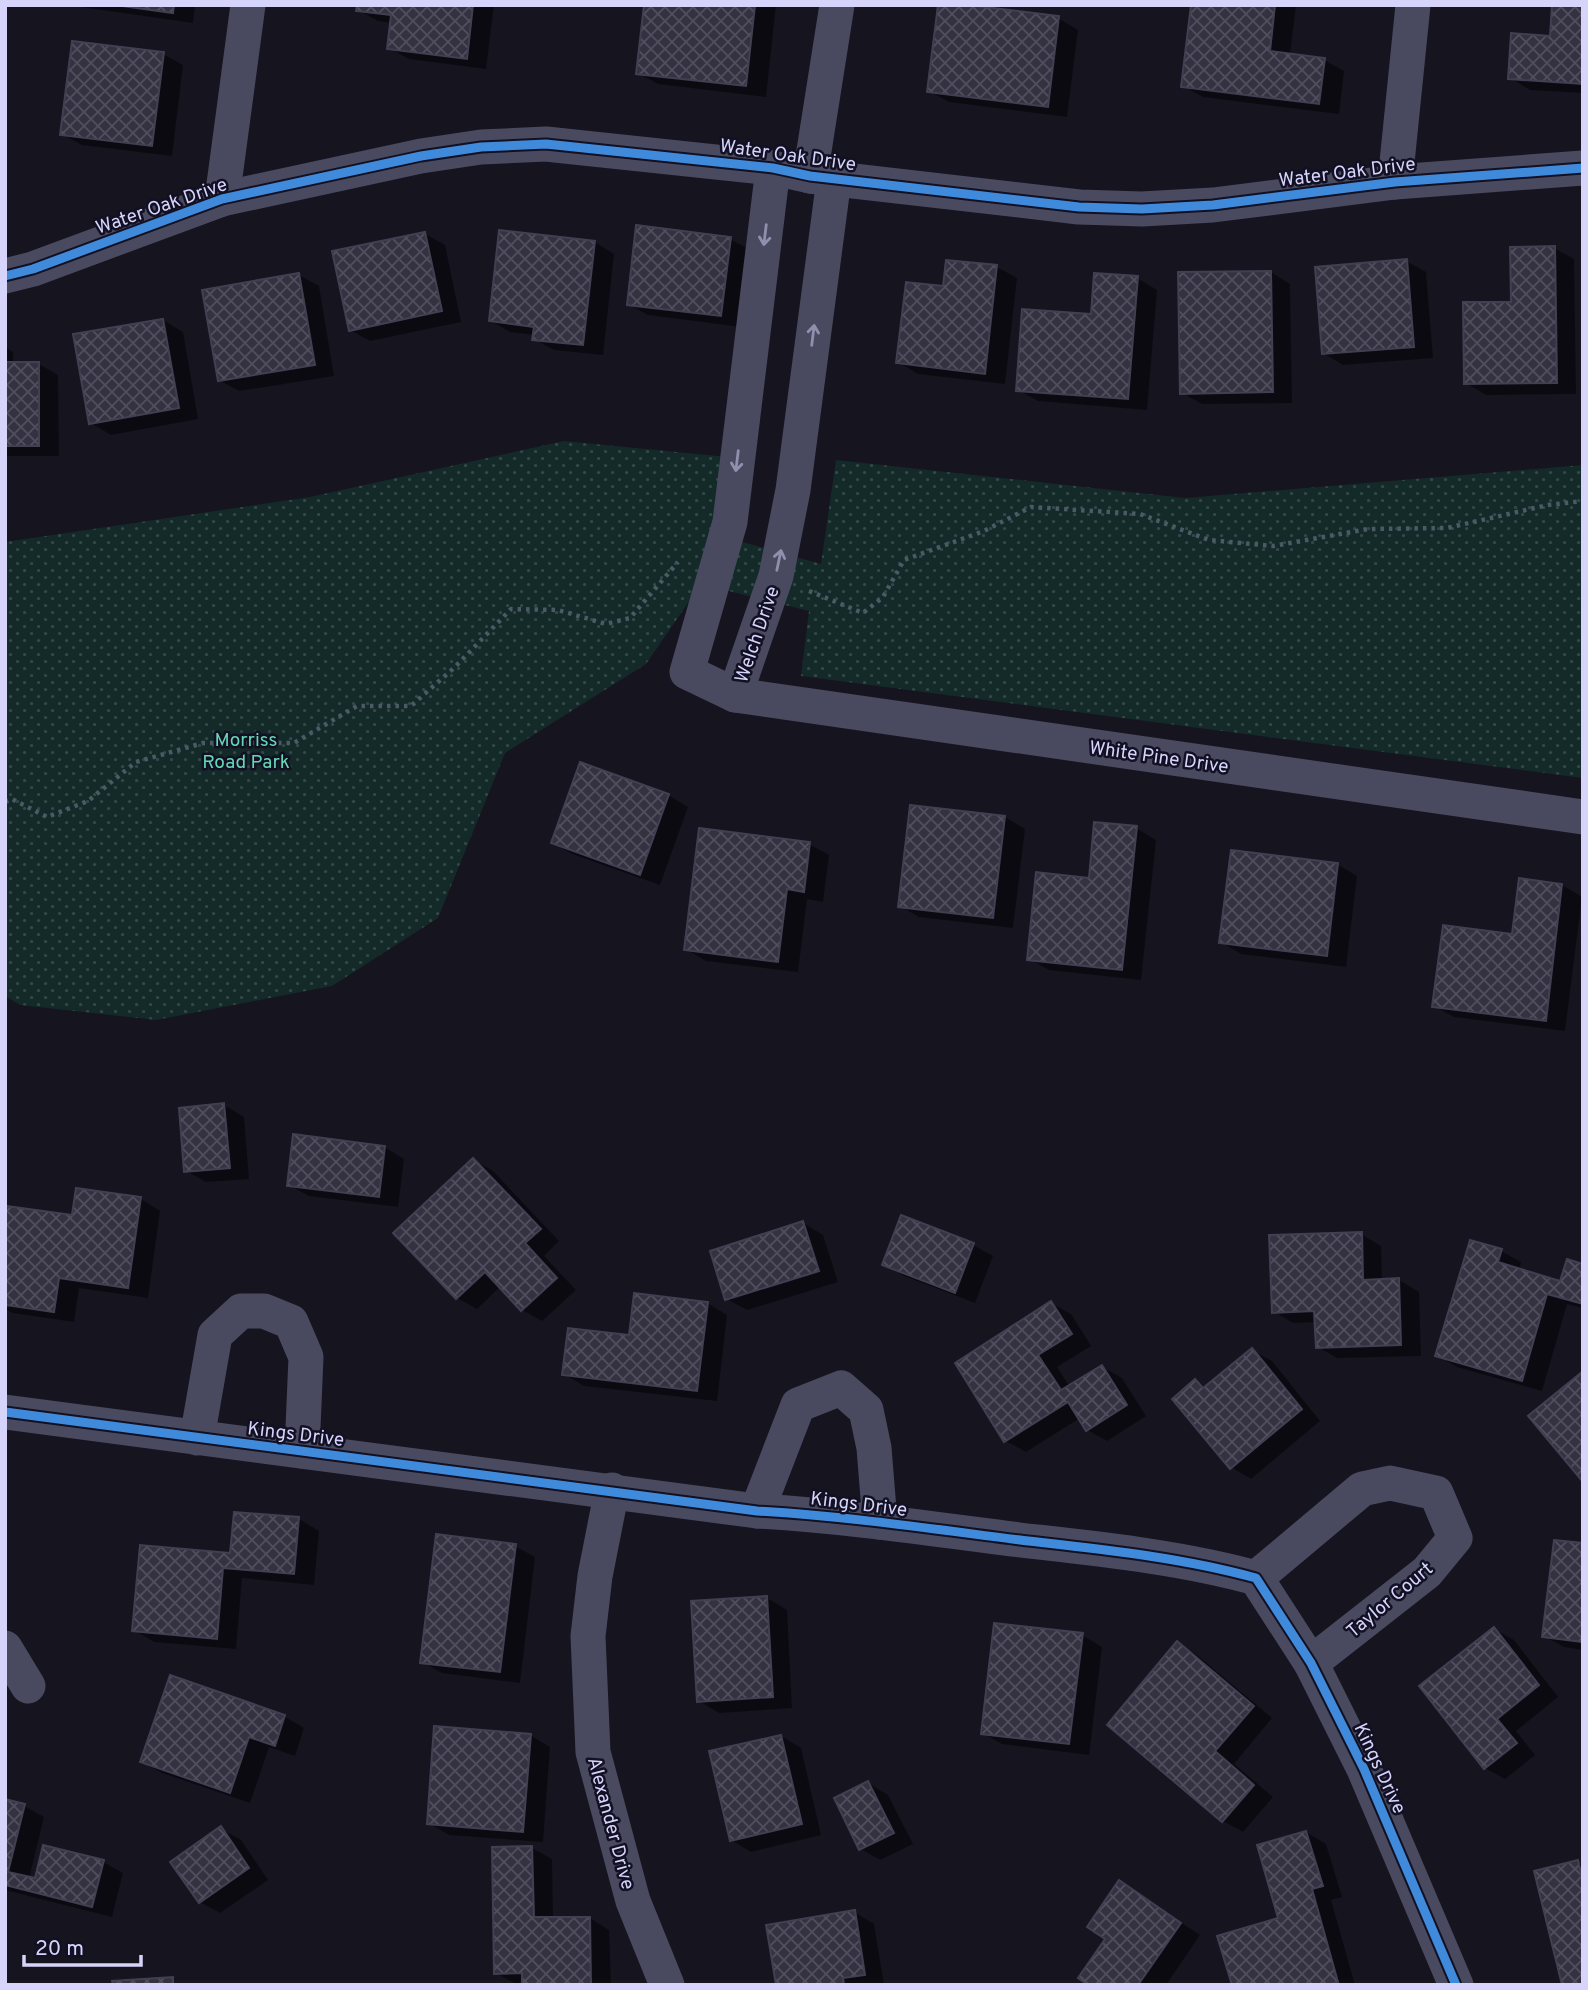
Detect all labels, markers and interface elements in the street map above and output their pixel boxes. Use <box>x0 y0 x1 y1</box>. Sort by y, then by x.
street label: Water Oak Drive <box>718 135 857 177</box>
street label: Water Oak Drive <box>1278 153 1417 193</box>
street label: Water Oak Drive <box>93 173 231 241</box>
one-way arrow <box>758 223 771 246</box>
one-way arrow <box>807 325 820 347</box>
one-way arrow <box>731 449 744 472</box>
one-way arrow <box>772 549 786 572</box>
street label: Welch Drive <box>730 583 786 686</box>
park label: Morriss Road Park <box>202 729 290 775</box>
street label: White Pine Drive <box>1087 736 1230 780</box>
street label: Kings Drive <box>246 1417 346 1453</box>
street label: Kings Drive <box>809 1487 909 1523</box>
street label: Taylor Court <box>1342 1557 1439 1644</box>
street label: Kings Drive <box>1348 1720 1411 1818</box>
street label: Alexander Drive <box>581 1755 639 1892</box>
scale bar <box>24 1924 142 1968</box>
text: 20 m <box>35 1936 84 1963</box>

